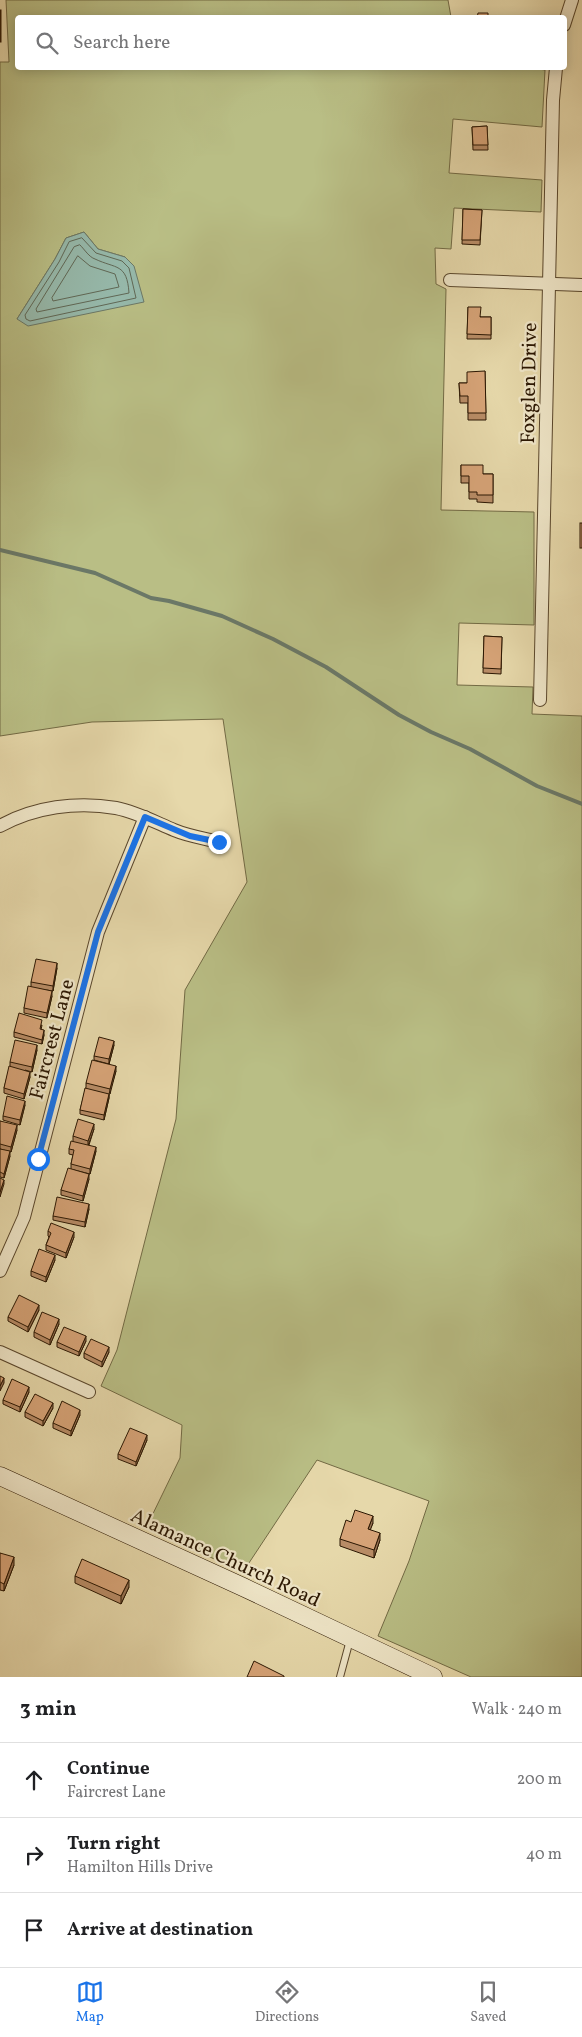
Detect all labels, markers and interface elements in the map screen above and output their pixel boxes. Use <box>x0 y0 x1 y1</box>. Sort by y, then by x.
search box <box>15 15 567 70</box>
icon: search <box>33 29 61 57</box>
text: Search here <box>73 30 170 56</box>
street label: Foxglen Drive <box>515 322 545 444</box>
route end <box>208 831 231 854</box>
street label: Faircrest Lane <box>23 976 82 1103</box>
route start <box>27 1148 50 1171</box>
street label: Alamance Church Road <box>126 1503 325 1615</box>
text: 3 min <box>20 1695 76 1724</box>
text: Walk · 240 m <box>472 1699 562 1721</box>
text: Continue <box>67 1756 150 1782</box>
icon: ahead <box>20 1766 48 1794</box>
text: 200 m <box>517 1769 562 1791</box>
text: Faircrest Lane <box>67 1782 166 1804</box>
text: Turn right <box>67 1831 160 1857</box>
icon: right <box>20 1841 48 1869</box>
text: 40 m <box>526 1844 562 1866</box>
text: Hamilton Hills Drive <box>67 1857 213 1879</box>
icon: arrive <box>20 1916 48 1944</box>
text: Arrive at destination <box>67 1917 253 1943</box>
tab: Map <box>76 1978 104 2027</box>
tab: Directions <box>255 1978 319 2027</box>
tab: Saved <box>470 1978 506 2027</box>

